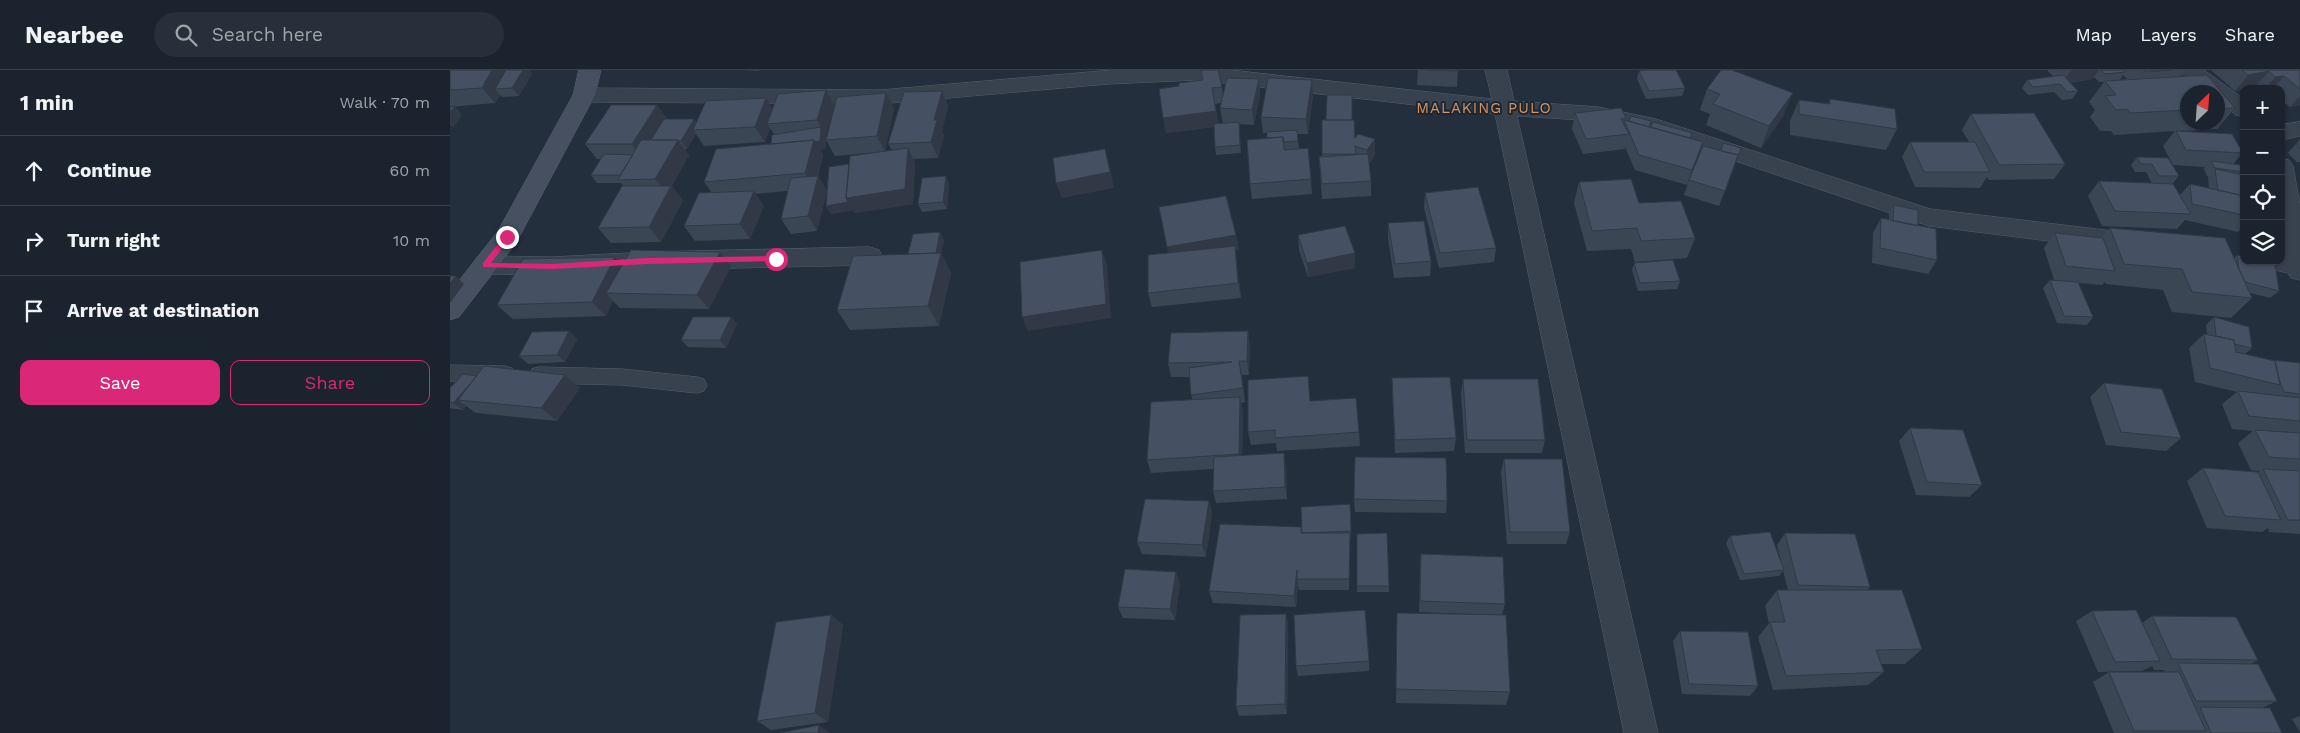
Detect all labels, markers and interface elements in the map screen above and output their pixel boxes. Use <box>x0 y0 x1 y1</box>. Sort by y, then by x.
search box <box>154 12 504 57</box>
text: Nearbee <box>25 21 124 49</box>
icon: search <box>172 21 200 49</box>
text: Search here <box>212 23 323 46</box>
text: Map <box>2075 24 2112 45</box>
text: Layers <box>2140 24 2197 45</box>
text: Share <box>2225 24 2275 45</box>
north arrow <box>2180 85 2225 130</box>
map controls <box>2240 85 2285 265</box>
button: + <box>2240 85 2285 130</box>
text: 1 min <box>20 90 74 115</box>
text: Walk · 70 m <box>339 93 430 112</box>
district label: MALAKING PULO <box>1416 99 1552 117</box>
button: − <box>2240 130 2285 175</box>
icon: ahead <box>20 157 48 185</box>
text: Continue <box>67 159 151 182</box>
text: 60 m <box>390 161 430 180</box>
button: locate <box>2240 175 2285 220</box>
button: layers <box>2240 220 2285 265</box>
route end <box>496 226 519 249</box>
icon: right <box>20 227 48 255</box>
text: Turn right <box>67 229 160 252</box>
text: 10 m <box>393 231 430 250</box>
route start <box>765 248 788 271</box>
icon: arrive <box>20 297 48 325</box>
text: Arrive at destination <box>67 299 259 322</box>
button: Save <box>20 360 220 405</box>
button: Share <box>230 360 430 405</box>

